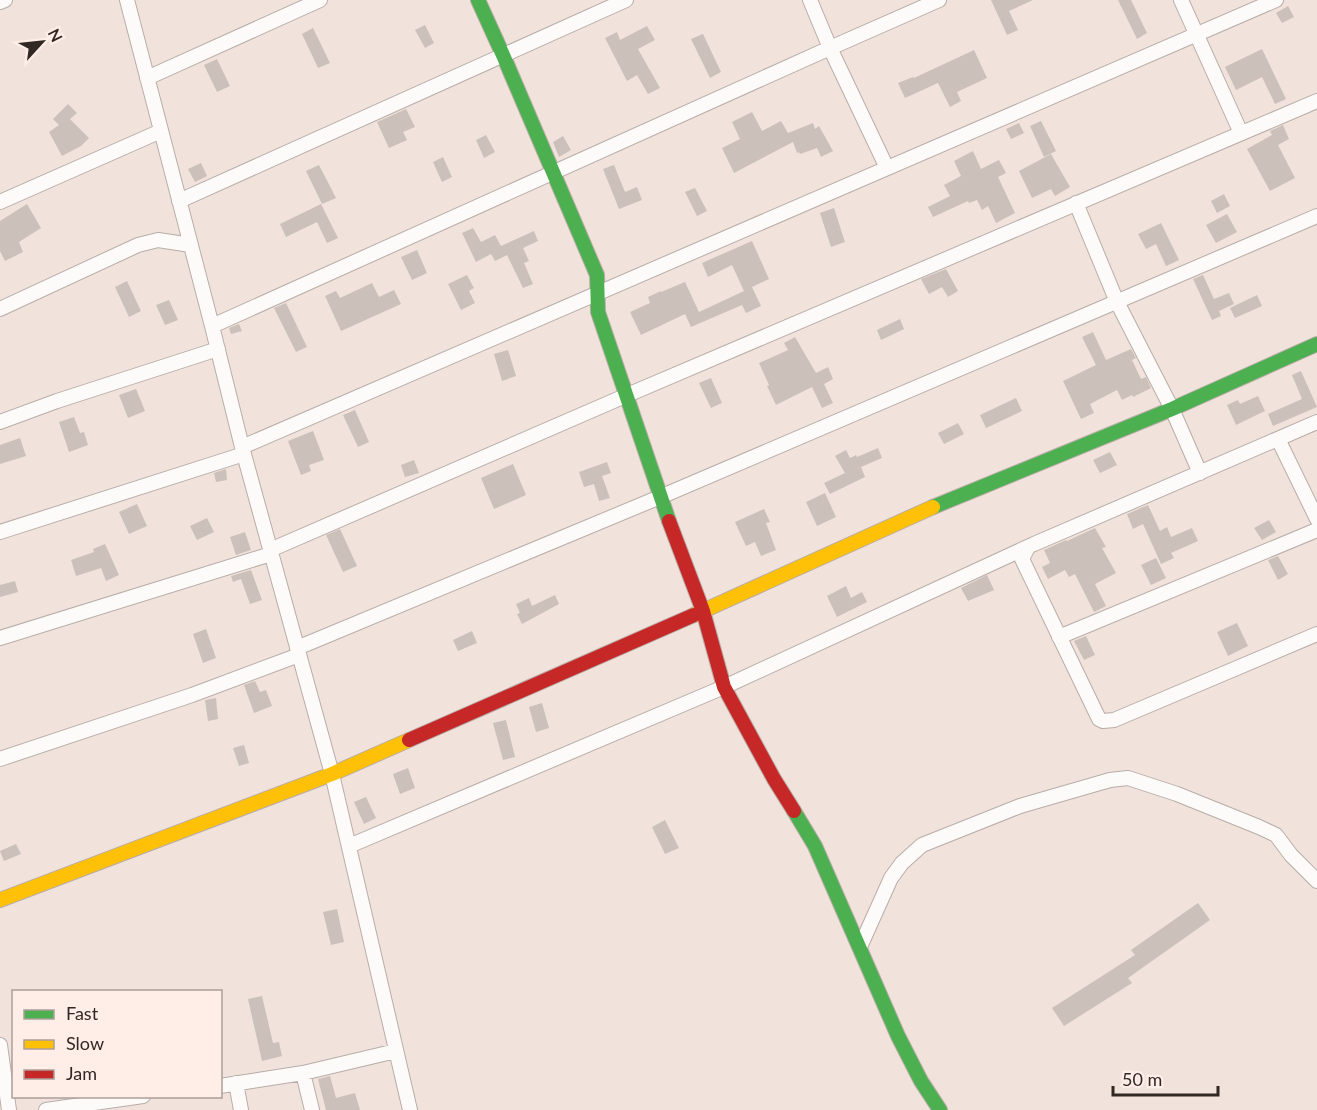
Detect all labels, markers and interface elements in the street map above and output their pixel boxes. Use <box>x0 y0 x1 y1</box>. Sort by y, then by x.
north arrow <box>12 12 72 72</box>
text: N <box>45 25 67 45</box>
legend <box>12 990 222 1098</box>
text: Fast <box>66 1002 99 1024</box>
text: Slow <box>66 1032 104 1054</box>
scale bar <box>1113 1059 1218 1097</box>
text: Jam <box>66 1062 97 1084</box>
text: 50 m <box>1122 1068 1162 1090</box>

